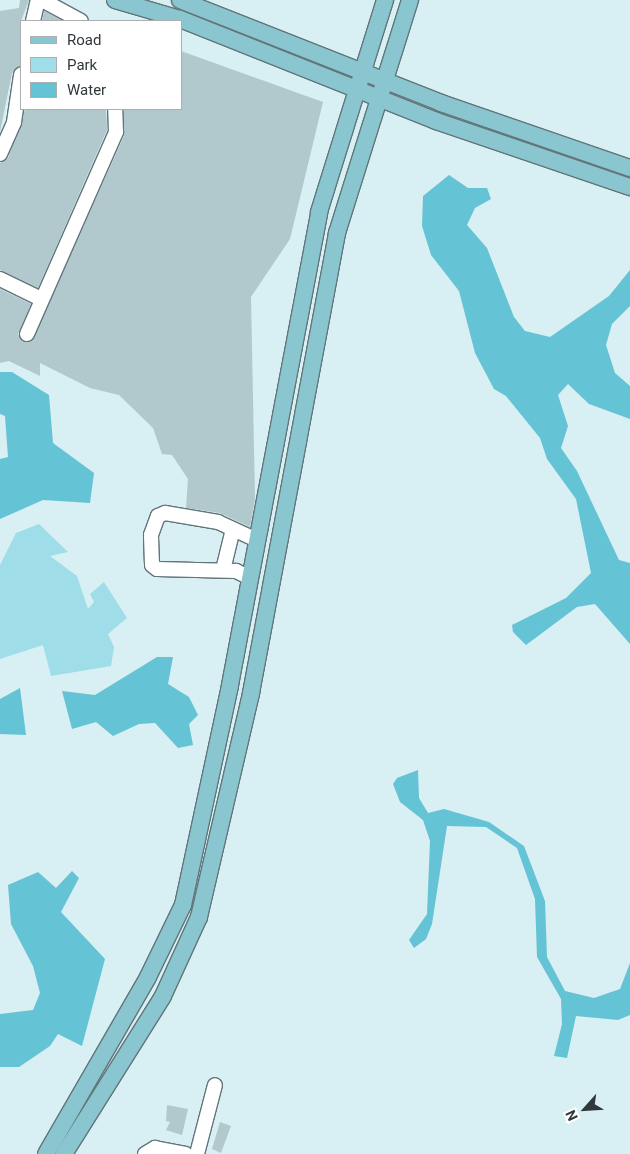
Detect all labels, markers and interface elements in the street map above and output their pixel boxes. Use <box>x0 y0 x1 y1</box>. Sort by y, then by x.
legend <box>20 20 182 110</box>
text: Road <box>67 31 101 49</box>
text: Park <box>67 56 97 74</box>
text: Water <box>67 81 106 99</box>
north arrow <box>560 1084 610 1134</box>
text: N <box>562 1108 581 1124</box>

